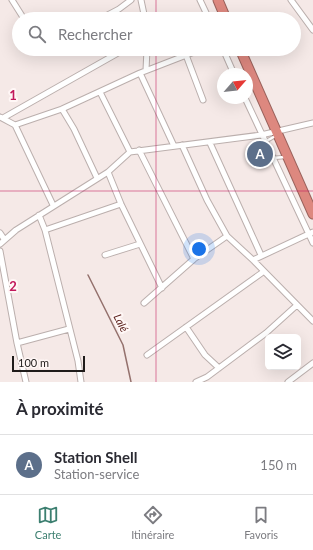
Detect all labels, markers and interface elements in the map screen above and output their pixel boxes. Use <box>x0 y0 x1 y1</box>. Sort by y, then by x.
search box <box>12 12 301 56</box>
icon: search <box>26 23 48 45</box>
text: Rechercher <box>58 25 132 43</box>
north arrow <box>217 68 253 104</box>
text: 1 <box>9 87 17 103</box>
pin: A <box>247 139 273 169</box>
your location <box>189 239 209 259</box>
text: 2 <box>9 278 17 294</box>
water label: Lalé <box>111 312 131 334</box>
map controls <box>265 334 301 370</box>
button: layers <box>265 334 301 370</box>
scale bar <box>12 354 85 373</box>
text: 100 m <box>18 356 49 369</box>
text: À proximité <box>16 398 104 419</box>
text: Station Shell <box>54 448 137 466</box>
text: A <box>24 457 34 473</box>
text: 150 m <box>260 457 297 473</box>
text: Station-service <box>54 466 139 482</box>
tab: Carte <box>35 504 61 541</box>
tab: Itinéraire <box>131 504 174 541</box>
tab: Favoris <box>244 504 278 541</box>

